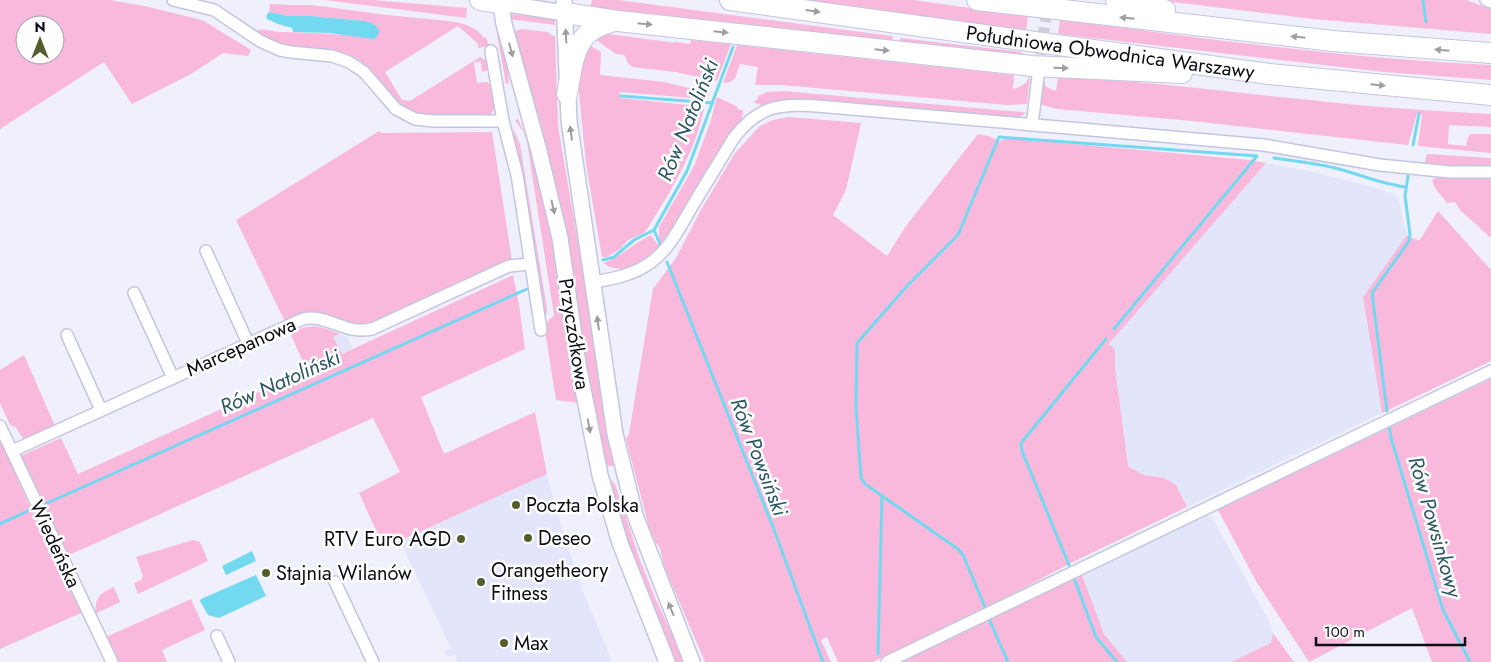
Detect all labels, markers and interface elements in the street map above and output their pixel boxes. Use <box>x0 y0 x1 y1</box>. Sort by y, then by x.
one-way arrow <box>805 8 821 16</box>
one-way arrow <box>1118 14 1134 22</box>
north arrow <box>15 15 65 65</box>
text: N <box>34 17 46 37</box>
street label: Południowa Obwodnica Warszawy <box>964 18 1257 86</box>
one-way arrow <box>638 20 654 28</box>
one-way arrow <box>561 27 569 43</box>
one-way arrow <box>713 28 729 36</box>
one-way arrow <box>1289 33 1305 41</box>
one-way arrow <box>508 43 516 58</box>
one-way arrow <box>874 46 890 54</box>
one-way arrow <box>1434 46 1450 54</box>
water label: Rów Natoliński <box>650 54 726 185</box>
one-way arrow <box>1053 64 1069 72</box>
one-way arrow <box>1370 81 1386 89</box>
one-way arrow <box>567 125 575 141</box>
one-way arrow <box>549 200 557 215</box>
street label: Przyczółkowa <box>551 276 597 392</box>
street label: Marcepanowa <box>181 310 301 384</box>
one-way arrow <box>594 314 602 330</box>
water label: Rów Natoliński <box>215 342 346 422</box>
water label: Rów Powsiński <box>723 394 796 521</box>
one-way arrow <box>586 419 594 435</box>
water label: Rów Powsinkowy <box>1401 453 1470 603</box>
place label: Poczta Polska <box>526 491 639 520</box>
street label: Wiedeńska <box>22 495 88 593</box>
marker: Poczta Polska <box>510 499 522 511</box>
place label: Deseo <box>538 524 591 553</box>
place label: RTV Euro AGD <box>324 525 451 554</box>
marker: Deseo <box>522 532 534 544</box>
marker: RTV Euro AGD <box>455 533 467 545</box>
place label: Orangetheory Fitness <box>491 556 608 608</box>
place label: Stajnia Wilanów <box>276 559 412 588</box>
marker: Stajnia Wilanów <box>260 567 272 579</box>
marker: Orangetheory Fitness <box>475 576 487 588</box>
one-way arrow <box>667 602 674 617</box>
scale bar <box>1316 614 1465 646</box>
text: 100 m <box>1324 621 1365 643</box>
place label: Max <box>514 629 549 658</box>
marker: Max <box>498 637 510 649</box>

